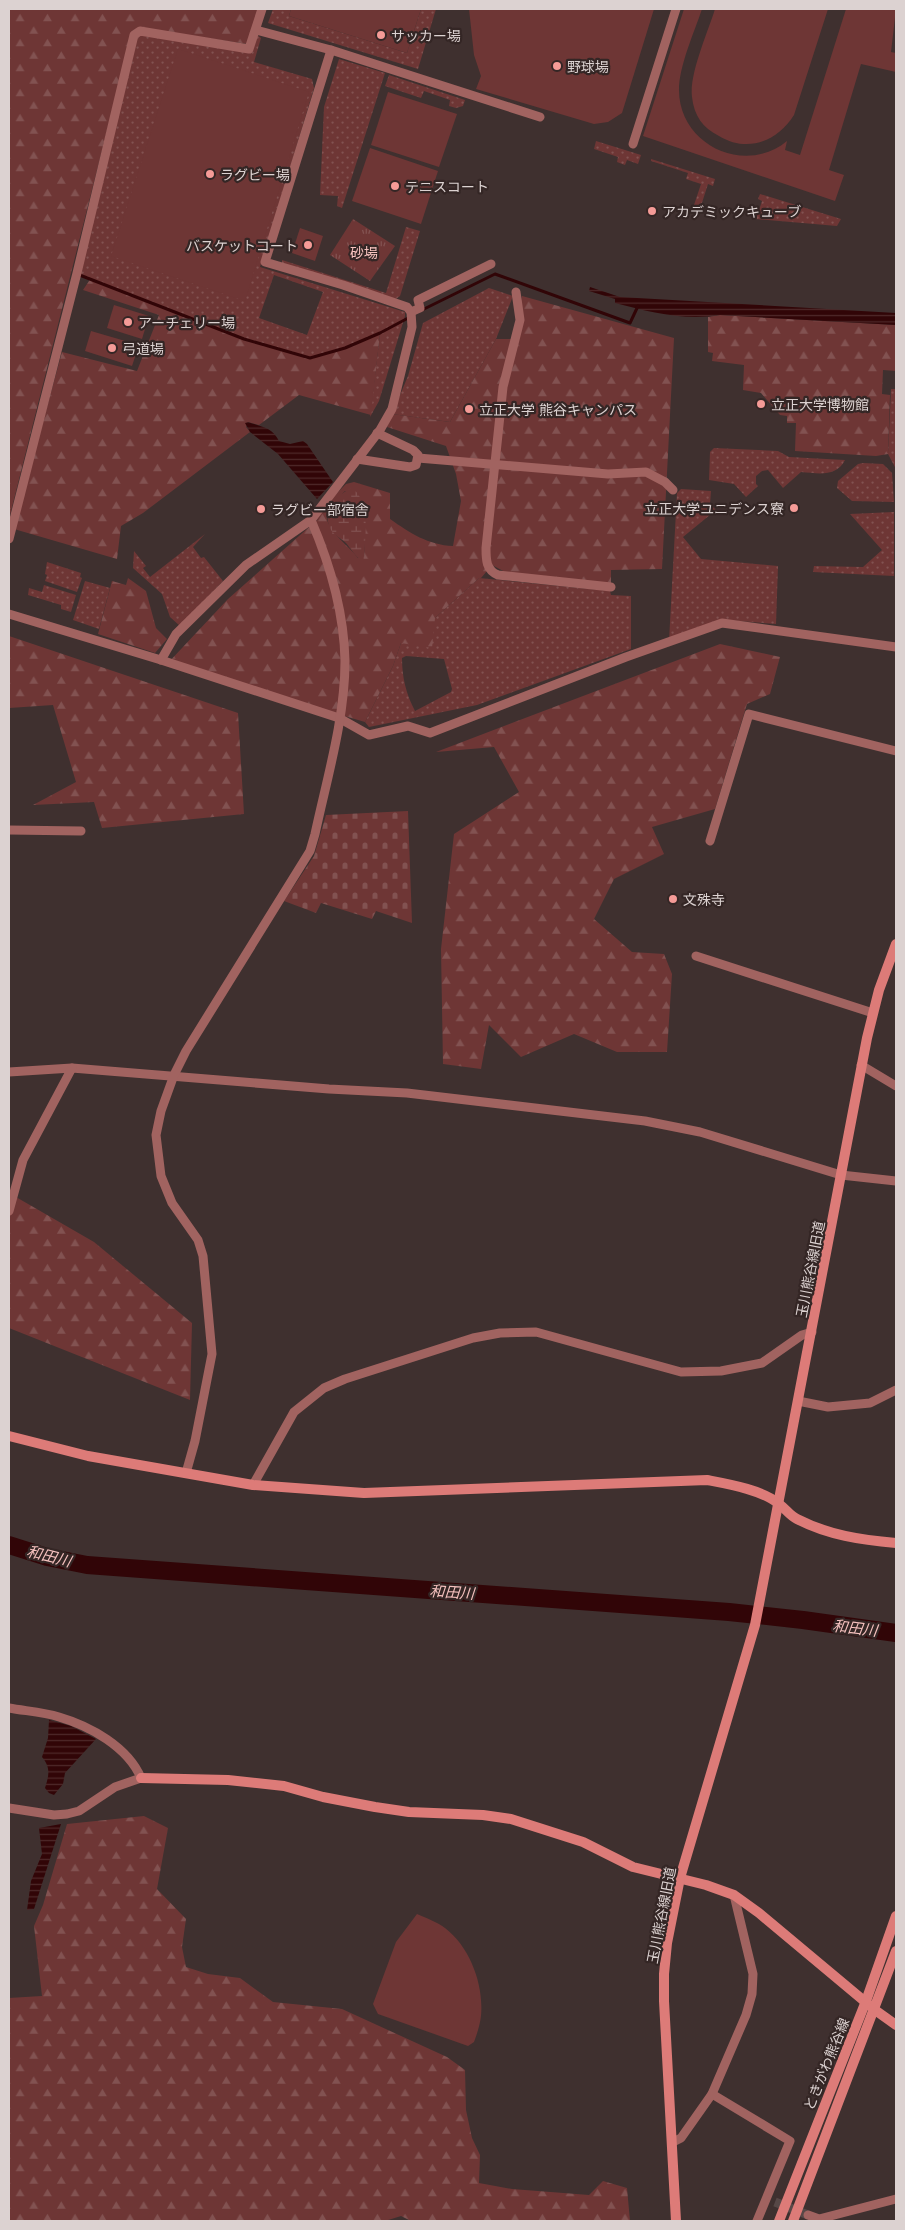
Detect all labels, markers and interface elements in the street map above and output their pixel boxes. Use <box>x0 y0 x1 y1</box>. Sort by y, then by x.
place label: サッカー場 <box>391 27 461 44</box>
marker: サッカー場 <box>375 29 387 41</box>
place label: 野球場 <box>567 58 609 75</box>
marker: 野球場 <box>551 60 563 72</box>
place label: ラグビー場 <box>220 166 290 183</box>
marker: ラグビー場 <box>204 168 216 180</box>
place label: テニスコート <box>405 178 489 195</box>
marker: テニスコート <box>389 180 401 192</box>
place label: アカデミックキューブ <box>662 203 801 220</box>
marker: アカデミックキューブ <box>646 205 658 217</box>
place label: バスケットコート <box>186 237 298 254</box>
marker: バスケットコート <box>302 239 314 251</box>
park label: 砂場 <box>350 244 378 261</box>
place label: アーチェリー場 <box>138 314 235 331</box>
marker: アーチェリー場 <box>122 316 134 328</box>
place label: 弓道場 <box>122 340 164 357</box>
marker: 弓道場 <box>106 342 118 354</box>
place label: 立正大学博物館 <box>771 396 869 413</box>
marker: 立正大学博物館 <box>755 398 767 410</box>
place label: 立正大学 熊谷キャンパス <box>479 401 637 418</box>
marker: 立正大学 熊谷キャンパス <box>463 403 475 415</box>
place label: 立正大学ユニデンス寮 <box>644 500 784 517</box>
place label: ラグビー部宿舎 <box>271 501 369 518</box>
marker: 立正大学ユニデンス寮 <box>788 502 800 514</box>
marker: ラグビー部宿舎 <box>255 503 267 515</box>
place label: 文殊寺 <box>683 891 725 908</box>
marker: 文殊寺 <box>667 893 679 905</box>
street label: 玉川熊谷線旧道 <box>792 1219 828 1319</box>
water label: 和田川 <box>25 1541 75 1571</box>
water label: 和田川 <box>429 1581 477 1603</box>
water label: 和田川 <box>832 1616 880 1640</box>
street label: 玉川熊谷線旧道 <box>643 1865 679 1965</box>
street label: ときがわ熊谷線 <box>800 2015 852 2113</box>

